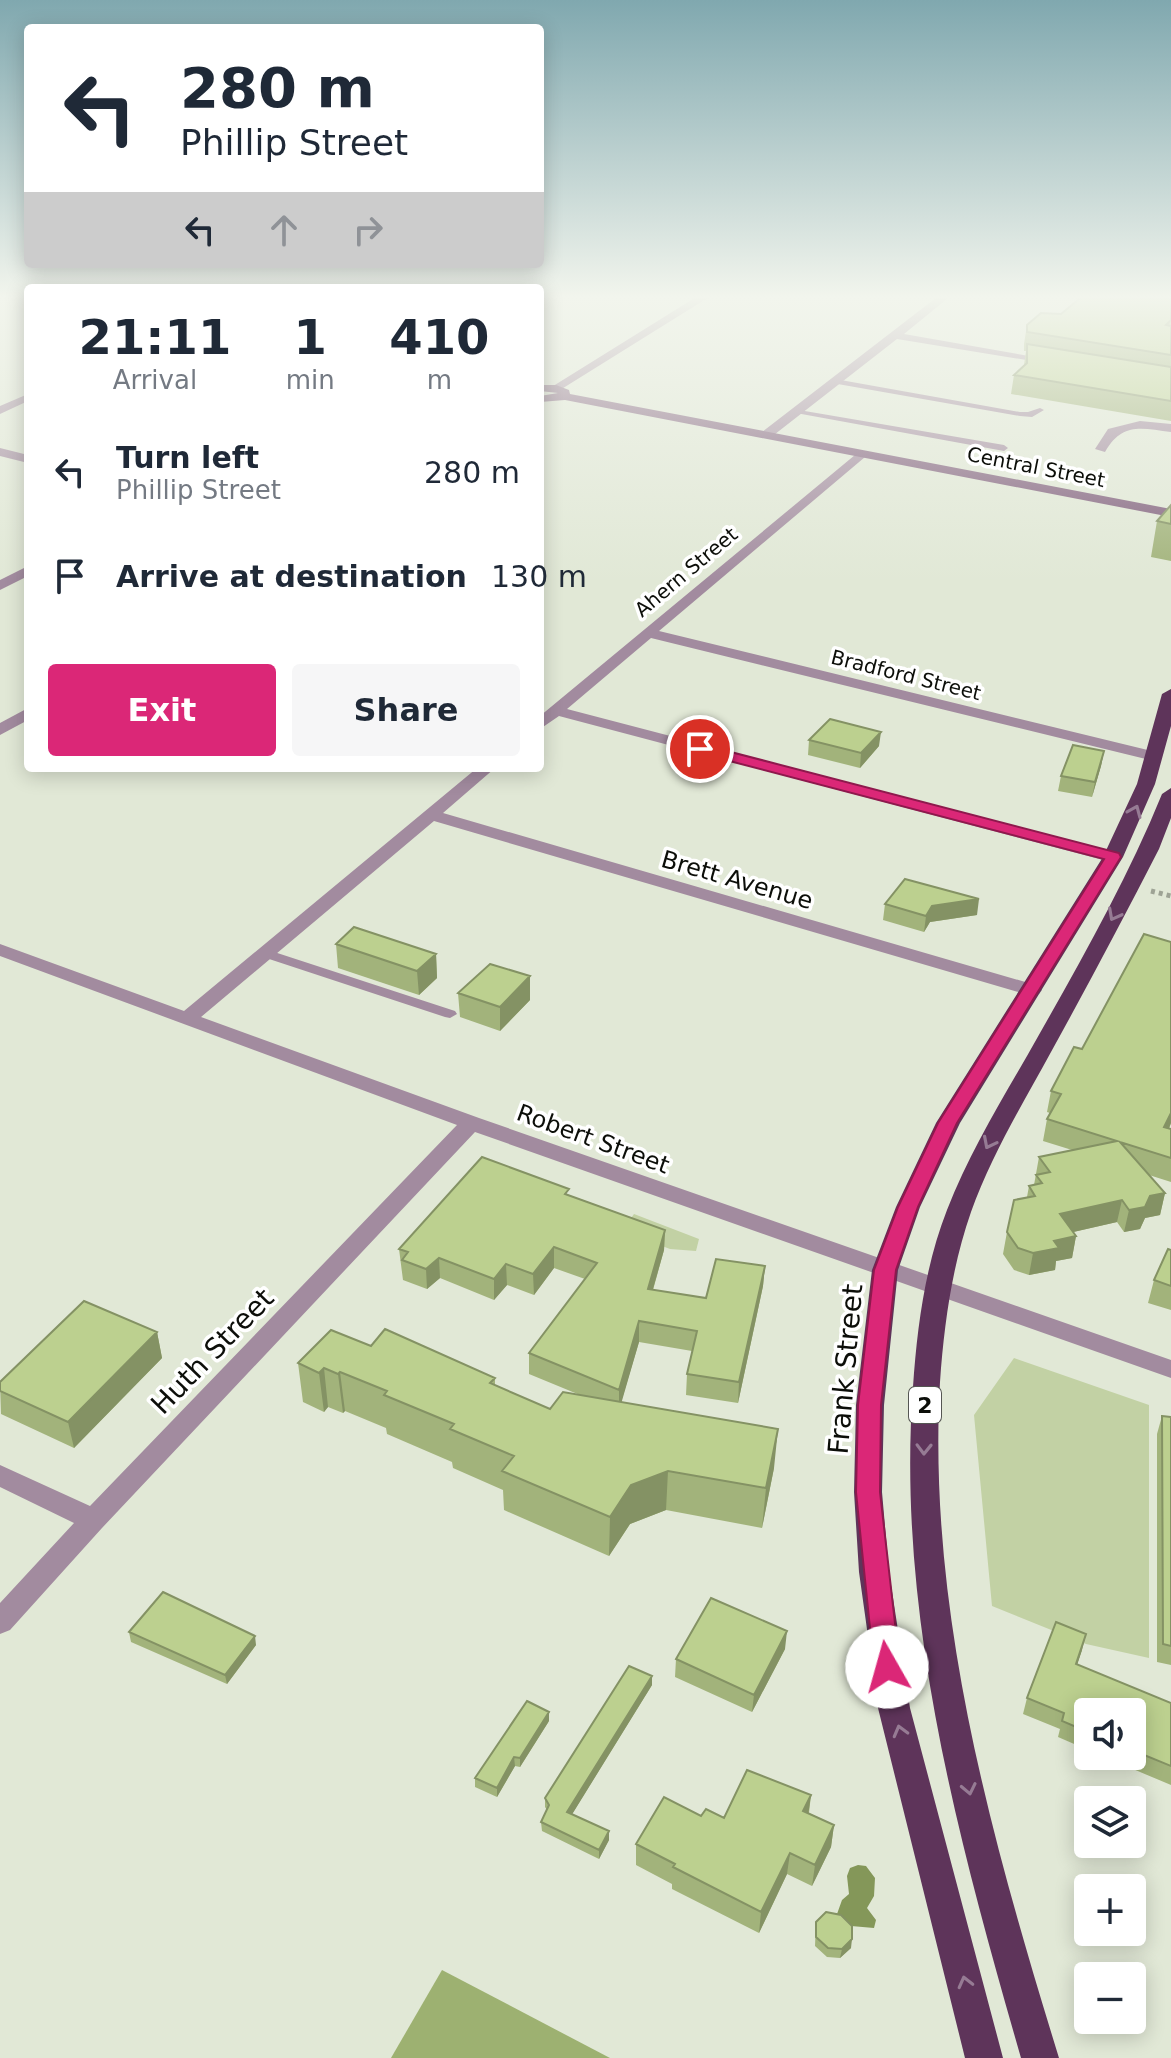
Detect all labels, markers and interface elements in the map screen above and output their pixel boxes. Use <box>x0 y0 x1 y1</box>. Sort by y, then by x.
text: 280 m <box>180 55 375 120</box>
icon: left <box>48 56 152 160</box>
text: Phillip Street <box>180 122 408 163</box>
icon: left <box>178 208 222 252</box>
icon: ahead <box>262 208 306 252</box>
icon: right <box>346 208 390 252</box>
text: 21:11 <box>78 309 231 365</box>
text: 1 <box>294 309 327 365</box>
text: 410 <box>389 309 489 365</box>
text: Arrival <box>113 365 197 395</box>
text: min <box>286 365 335 395</box>
text: m <box>427 365 452 395</box>
text: Turn left <box>116 440 259 475</box>
street label: Central Street <box>965 442 1107 492</box>
icon: left <box>48 450 92 494</box>
text: 280 m <box>424 455 520 490</box>
text: Phillip Street <box>116 475 281 505</box>
street label: Ahern Street <box>630 522 742 622</box>
icon: arrive <box>48 554 92 598</box>
text: Arrive at destination <box>116 559 467 594</box>
text: 130 m <box>491 559 587 594</box>
street label: Bradford Street <box>828 645 984 705</box>
button: Exit <box>48 664 276 756</box>
button: Share <box>292 664 520 756</box>
pin <box>666 715 734 783</box>
icon: arrive <box>678 727 722 771</box>
one-way arrow <box>1125 805 1141 819</box>
street label: Brett Avenue <box>658 845 816 915</box>
one-way arrow <box>1109 907 1124 922</box>
street label: Robert Street <box>513 1098 673 1180</box>
one-way arrow <box>983 1135 999 1149</box>
street label: Huth Street <box>144 1282 280 1421</box>
street label: Frank Street <box>822 1283 869 1456</box>
road number: 2 <box>909 1387 941 1423</box>
one-way arrow <box>915 1443 933 1456</box>
position arrow <box>845 1625 929 1709</box>
map controls <box>1074 1698 1146 2034</box>
button: sound <box>1074 1698 1146 1770</box>
one-way arrow <box>892 1724 909 1738</box>
one-way arrow <box>960 1782 977 1795</box>
button: layers <box>1074 1786 1146 1858</box>
button: + <box>1074 1874 1146 1946</box>
button: − <box>1074 1962 1146 2034</box>
one-way arrow <box>957 1976 974 1990</box>

